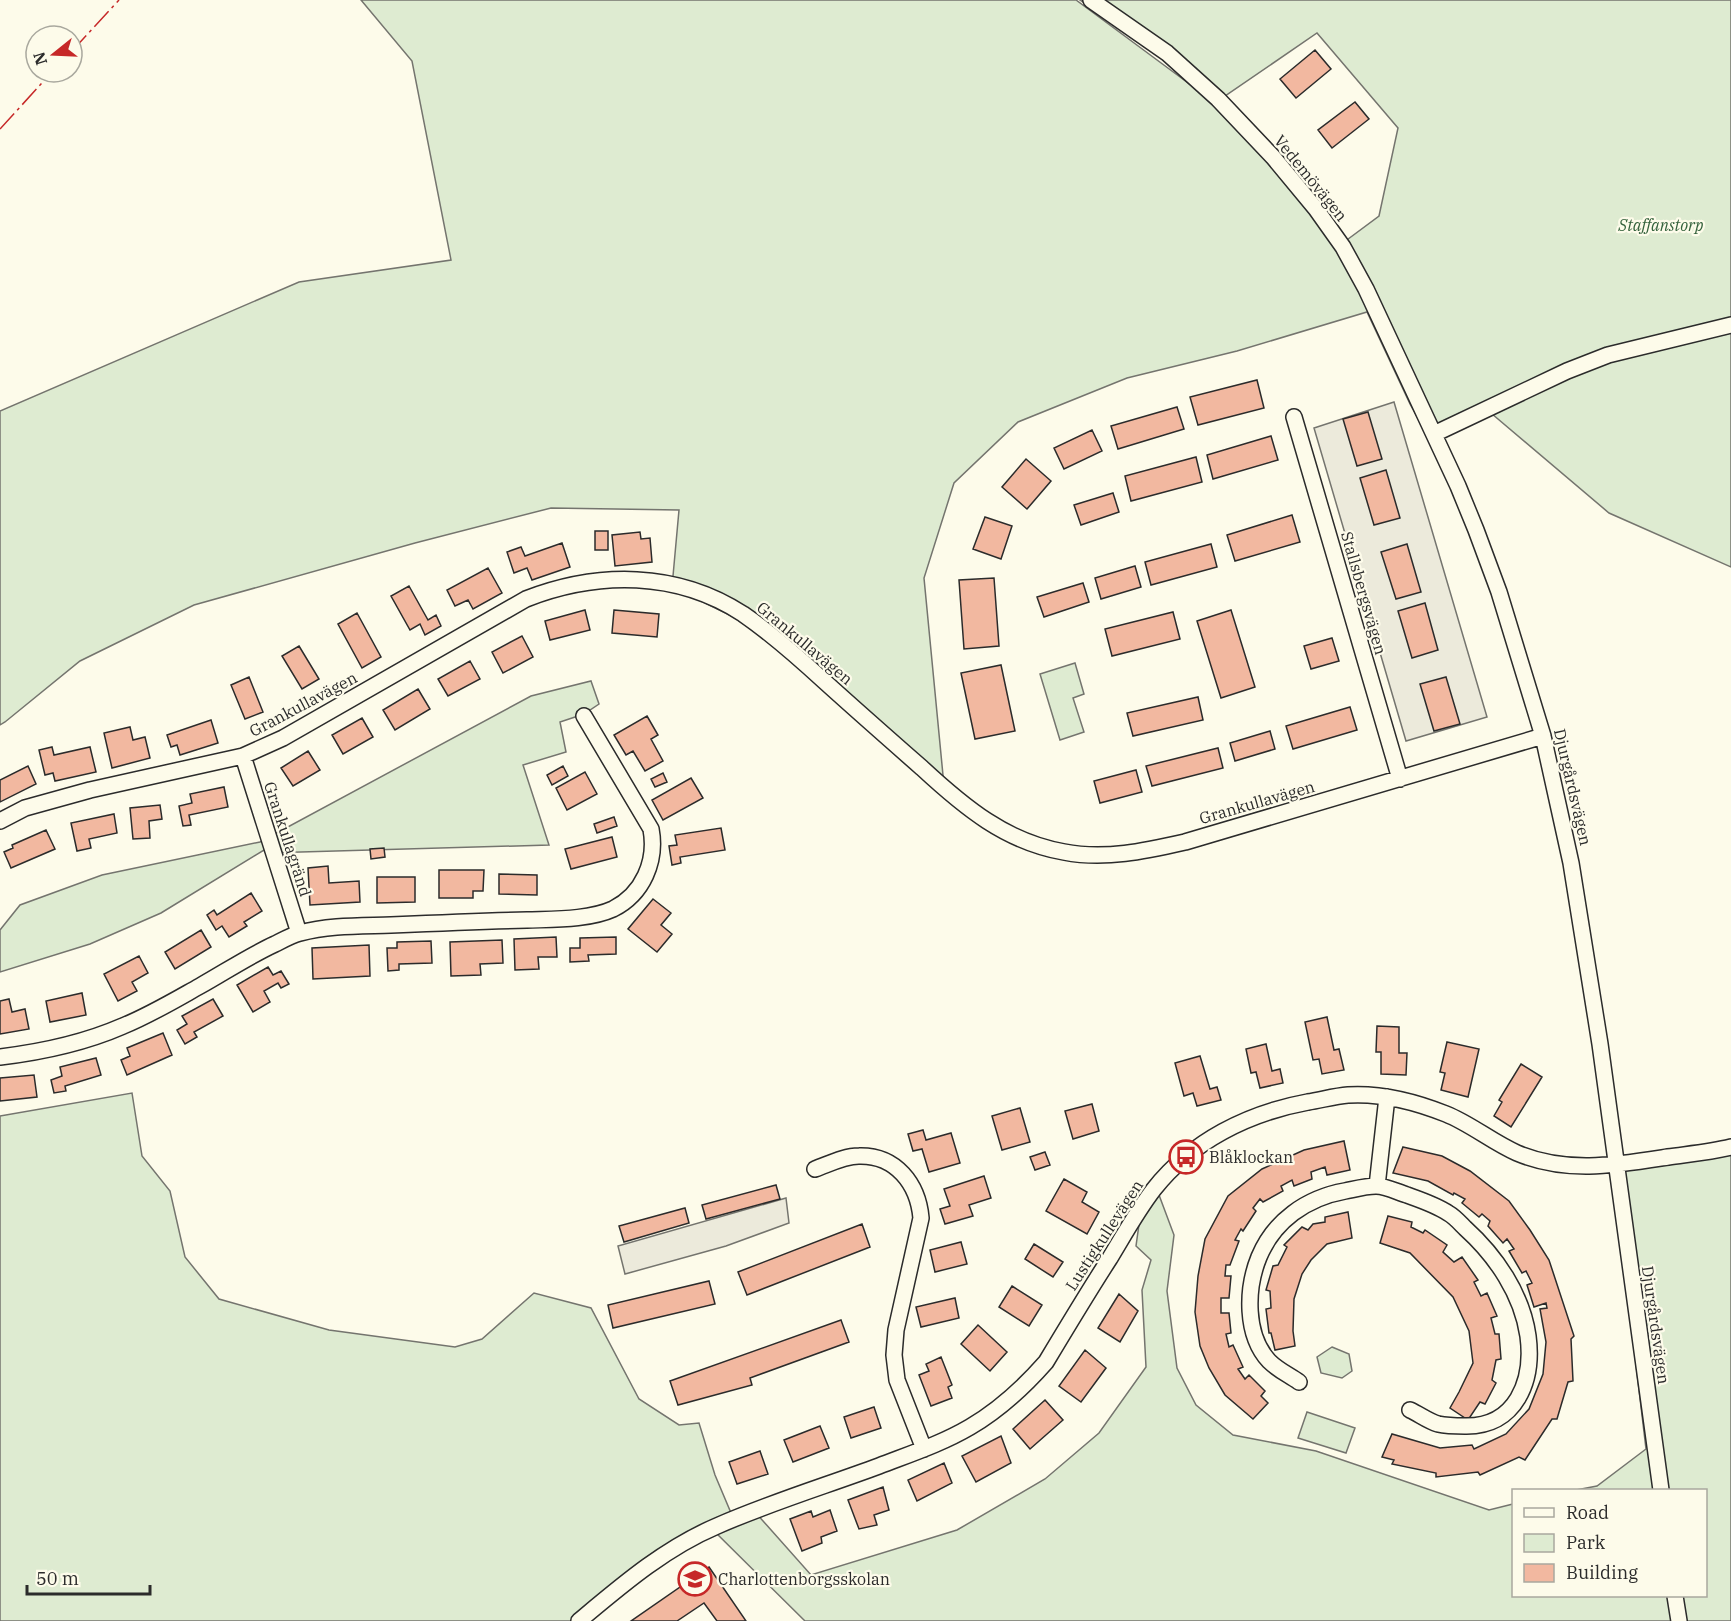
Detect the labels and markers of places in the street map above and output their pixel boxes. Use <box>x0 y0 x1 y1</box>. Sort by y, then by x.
bus stop icon: Blåklockan <box>1168 1139 1204 1175</box>
place label: Blåklockan <box>1209 1147 1293 1167</box>
school or university icon: Charlottenborgsskolan <box>677 1561 713 1597</box>
place label: Charlottenborgsskolan <box>718 1569 890 1589</box>

